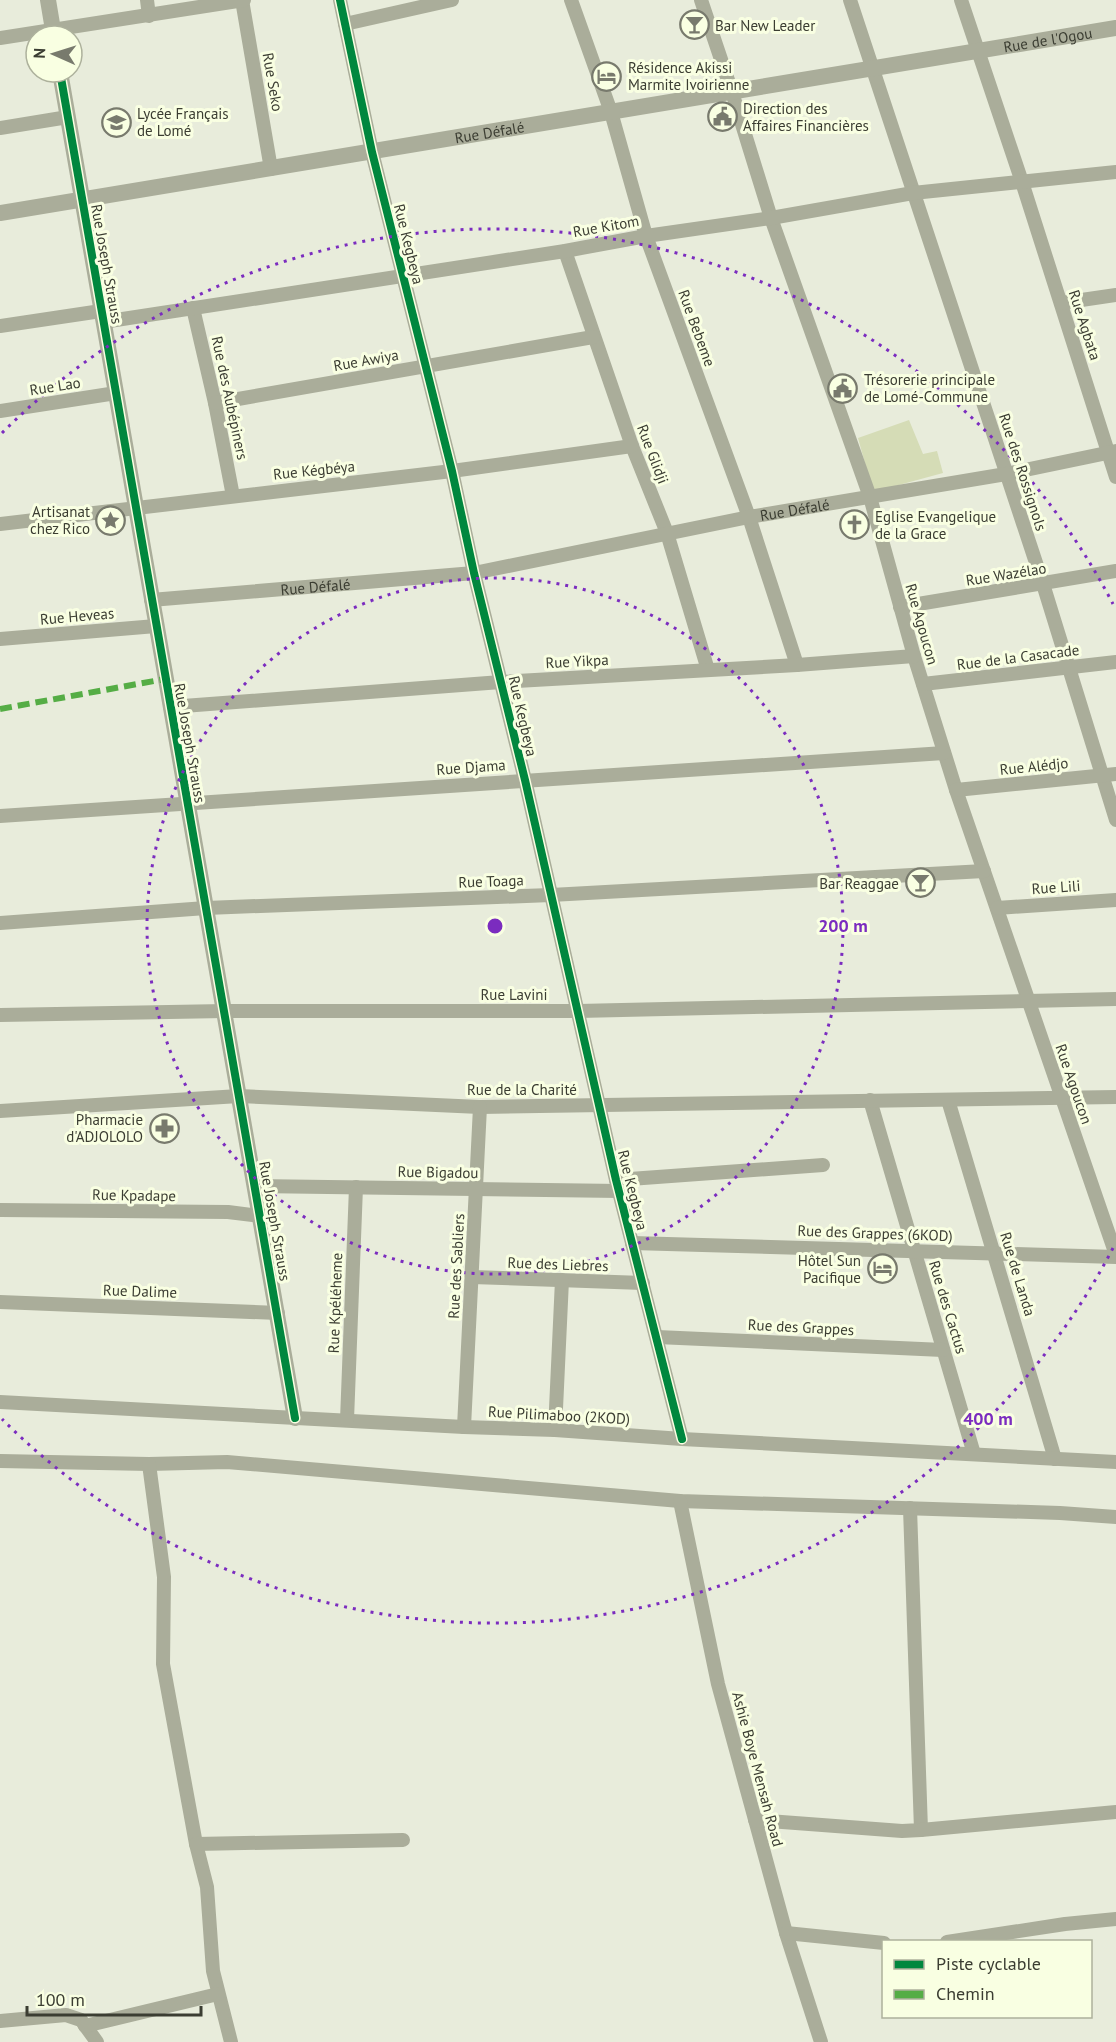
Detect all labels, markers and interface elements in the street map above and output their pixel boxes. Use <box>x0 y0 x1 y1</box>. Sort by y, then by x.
bar icon: Bar New Leader <box>678 9 710 41</box>
place label: Bar New Leader <box>715 16 815 35</box>
street label: Rue de l'Ogou <box>1002 23 1094 56</box>
north arrow <box>24 24 84 84</box>
text: N <box>29 47 49 59</box>
street label: Rue Seko <box>259 51 287 113</box>
place label: Résidence Akissi Marmite Ivoirienne <box>628 58 749 94</box>
hotel icon: Résidence Akissi Marmite Ivoirienne <box>591 60 623 92</box>
place label: Direction des Affaires Financières <box>743 99 869 135</box>
public building icon: Direction des Affaires Financières <box>706 101 738 133</box>
place label: Lycée Français de Lomé <box>137 104 229 140</box>
school or university icon: Lycée Français de Lomé <box>100 106 132 138</box>
street label: Rue Défalé <box>453 117 526 147</box>
street label: Rue Kegbeya <box>390 202 428 286</box>
street label: Rue Joseph Strauss <box>87 203 127 325</box>
street label: Rue Kitom <box>571 211 641 241</box>
street label: Rue Bebeme <box>674 287 720 369</box>
street label: Rue Agbata <box>1065 287 1105 363</box>
street label: Rue des Aubépiners <box>208 334 252 462</box>
street label: Rue Awiya <box>332 345 400 375</box>
place label: Trésorerie principale de Lomé-Commune <box>864 370 995 406</box>
public building icon: Trésorerie principale de Lomé-Commune <box>827 372 859 404</box>
street label: Rue Lao <box>28 373 82 399</box>
street label: Rue des Rossignols <box>995 411 1051 533</box>
street label: Rue Glidji <box>633 422 673 486</box>
street label: Rue Kégbéya <box>272 456 356 484</box>
street label: Rue Défalé <box>758 494 831 525</box>
place label: Artisanat chez Rico <box>30 502 90 538</box>
place icon: Artisanat chez Rico <box>95 504 127 536</box>
place label: Eglise Evangelique de la Grace <box>875 507 996 543</box>
church icon: Eglise Evangelique de la Grace <box>838 509 870 541</box>
street label: Rue Wazélao <box>964 558 1048 590</box>
street label: Rue Défalé <box>280 574 351 599</box>
street label: Rue Agoucon <box>901 581 943 667</box>
street label: Rue Heveas <box>39 603 115 629</box>
street label: Rue de la Casacade <box>956 640 1080 674</box>
street label: Rue Yikpa <box>545 650 609 672</box>
street label: Rue Kegbeya <box>504 674 542 758</box>
street label: Rue Joseph Strauss <box>170 682 210 804</box>
street label: Rue Alédjo <box>999 753 1069 779</box>
street label: Rue Djama <box>436 755 506 779</box>
bar icon: Bar Reaggae <box>904 867 936 899</box>
street label: Rue Toaga <box>458 870 524 892</box>
place label: Bar Reaggae <box>819 874 899 893</box>
street label: Rue Lili <box>1031 876 1081 898</box>
text: 200 m <box>818 914 868 937</box>
centre of rings <box>485 916 505 936</box>
street label: Rue Lavini <box>481 985 547 1004</box>
street label: Rue Agoucon <box>1051 1041 1097 1127</box>
street label: Rue de la Charité <box>467 1080 577 1099</box>
place label: Pharmacie d'ADJOLOLO <box>66 1110 143 1146</box>
pharmacy icon: Pharmacie d'ADJOLOLO <box>148 1112 180 1144</box>
street label: Rue Kegbeya <box>614 1148 652 1232</box>
street label: Rue Joseph Strauss <box>255 1160 295 1282</box>
street label: Rue Bigadou <box>397 1162 479 1182</box>
street label: Rue Kpadape <box>92 1185 176 1205</box>
street label: Rue des Sabliers <box>444 1213 468 1319</box>
street label: Rue des Grappes (6KOD) <box>797 1221 953 1245</box>
street label: Rue de Landa <box>996 1230 1040 1318</box>
place label: Hôtel Sun Pacifique <box>798 1251 861 1287</box>
street label: Rue Kpéléheme <box>324 1252 346 1354</box>
street label: Rue des Liebres <box>507 1253 609 1275</box>
hotel icon: Hôtel Sun Pacifique <box>866 1253 898 1285</box>
street label: Rue des Cactus <box>925 1258 971 1356</box>
street label: Rue Dalime <box>103 1280 177 1302</box>
street label: Rue des Grappes <box>747 1315 855 1339</box>
street label: Rue Pilimaboo (2KOD) <box>488 1402 630 1428</box>
text: 400 m <box>963 1407 1013 1430</box>
street label: Ashie Boye Mensah Road <box>728 1690 788 1848</box>
legend <box>882 1940 1092 2018</box>
text: Piste cyclable <box>936 1952 1041 1975</box>
scale bar <box>27 1979 201 2017</box>
text: Chemin <box>936 1982 995 2005</box>
text: 100 m <box>36 1988 85 2011</box>

